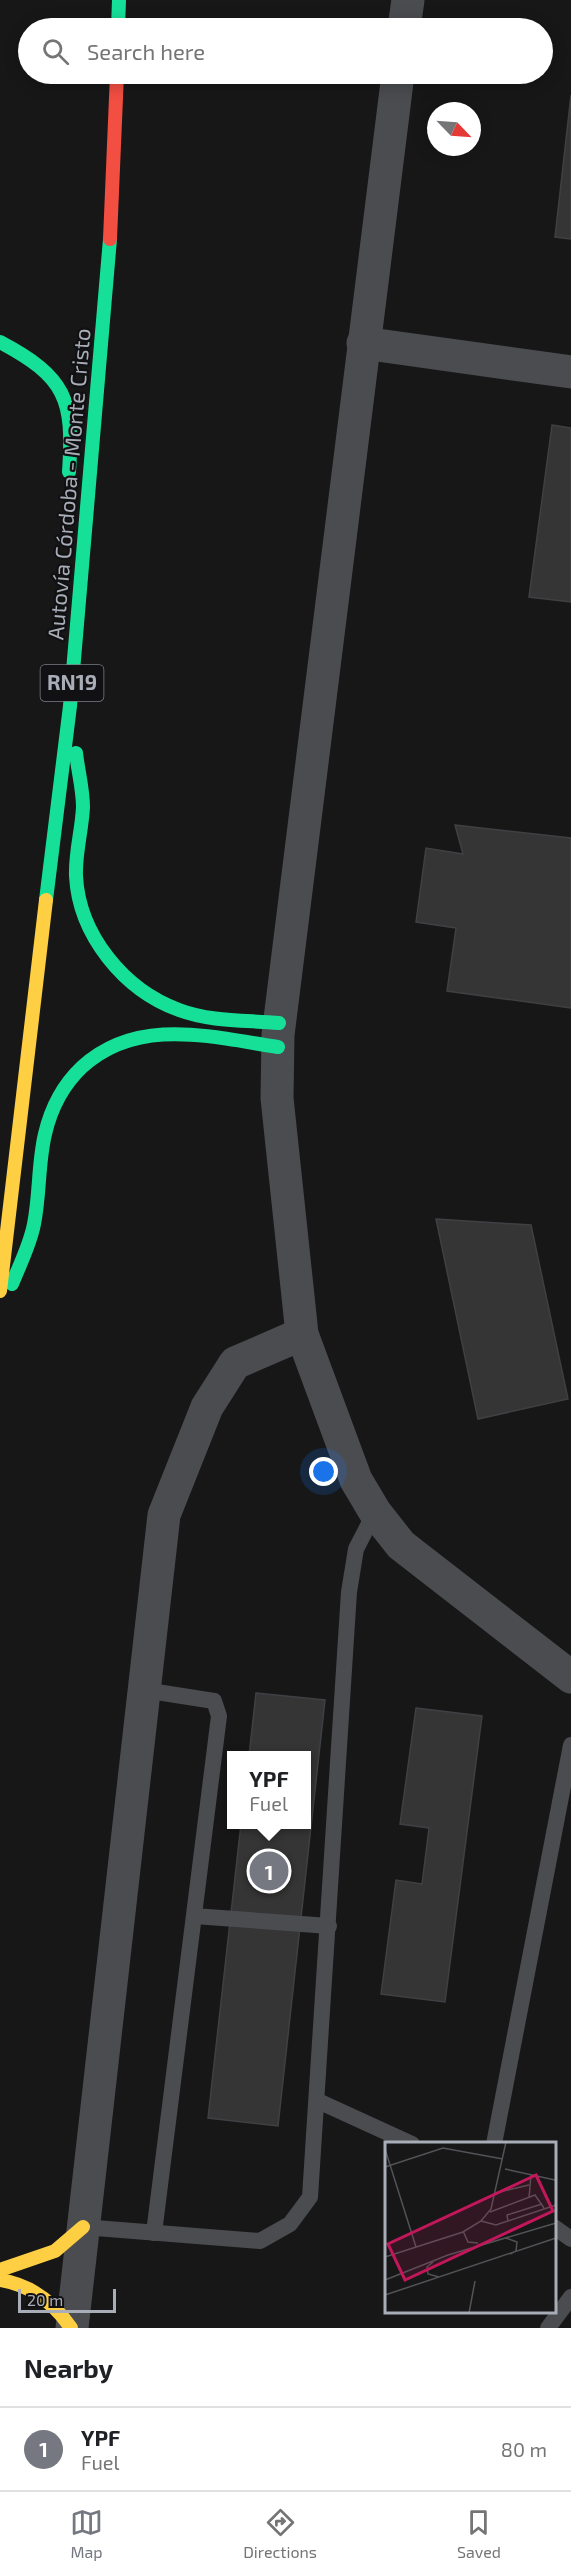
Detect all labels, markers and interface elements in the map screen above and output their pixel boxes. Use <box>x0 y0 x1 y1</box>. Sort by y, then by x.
search box <box>18 18 553 84</box>
icon: search <box>39 35 72 68</box>
text: Search here <box>87 38 205 64</box>
north arrow <box>427 102 481 156</box>
street label: Autovía Córdoba - Monte Cristo <box>41 327 95 641</box>
road number: RN19 <box>40 665 104 701</box>
your location <box>309 1457 338 1486</box>
popup <box>227 1751 311 1829</box>
text: YPF <box>249 1765 289 1791</box>
text: Fuel <box>249 1791 288 1815</box>
pin: 1 <box>250 1848 288 1894</box>
inset map <box>385 2142 556 2313</box>
scale bar <box>18 2286 116 2314</box>
text: 20 m <box>27 2290 63 2309</box>
text: Nearby <box>24 2352 113 2383</box>
text: YPF <box>81 2424 120 2450</box>
text: 1 <box>39 2437 48 2461</box>
text: 80 m <box>501 2437 547 2461</box>
text: Fuel <box>81 2450 120 2474</box>
tab: Map <box>70 2506 103 2561</box>
tab: Directions <box>243 2506 317 2561</box>
tab: Saved <box>457 2506 501 2561</box>

